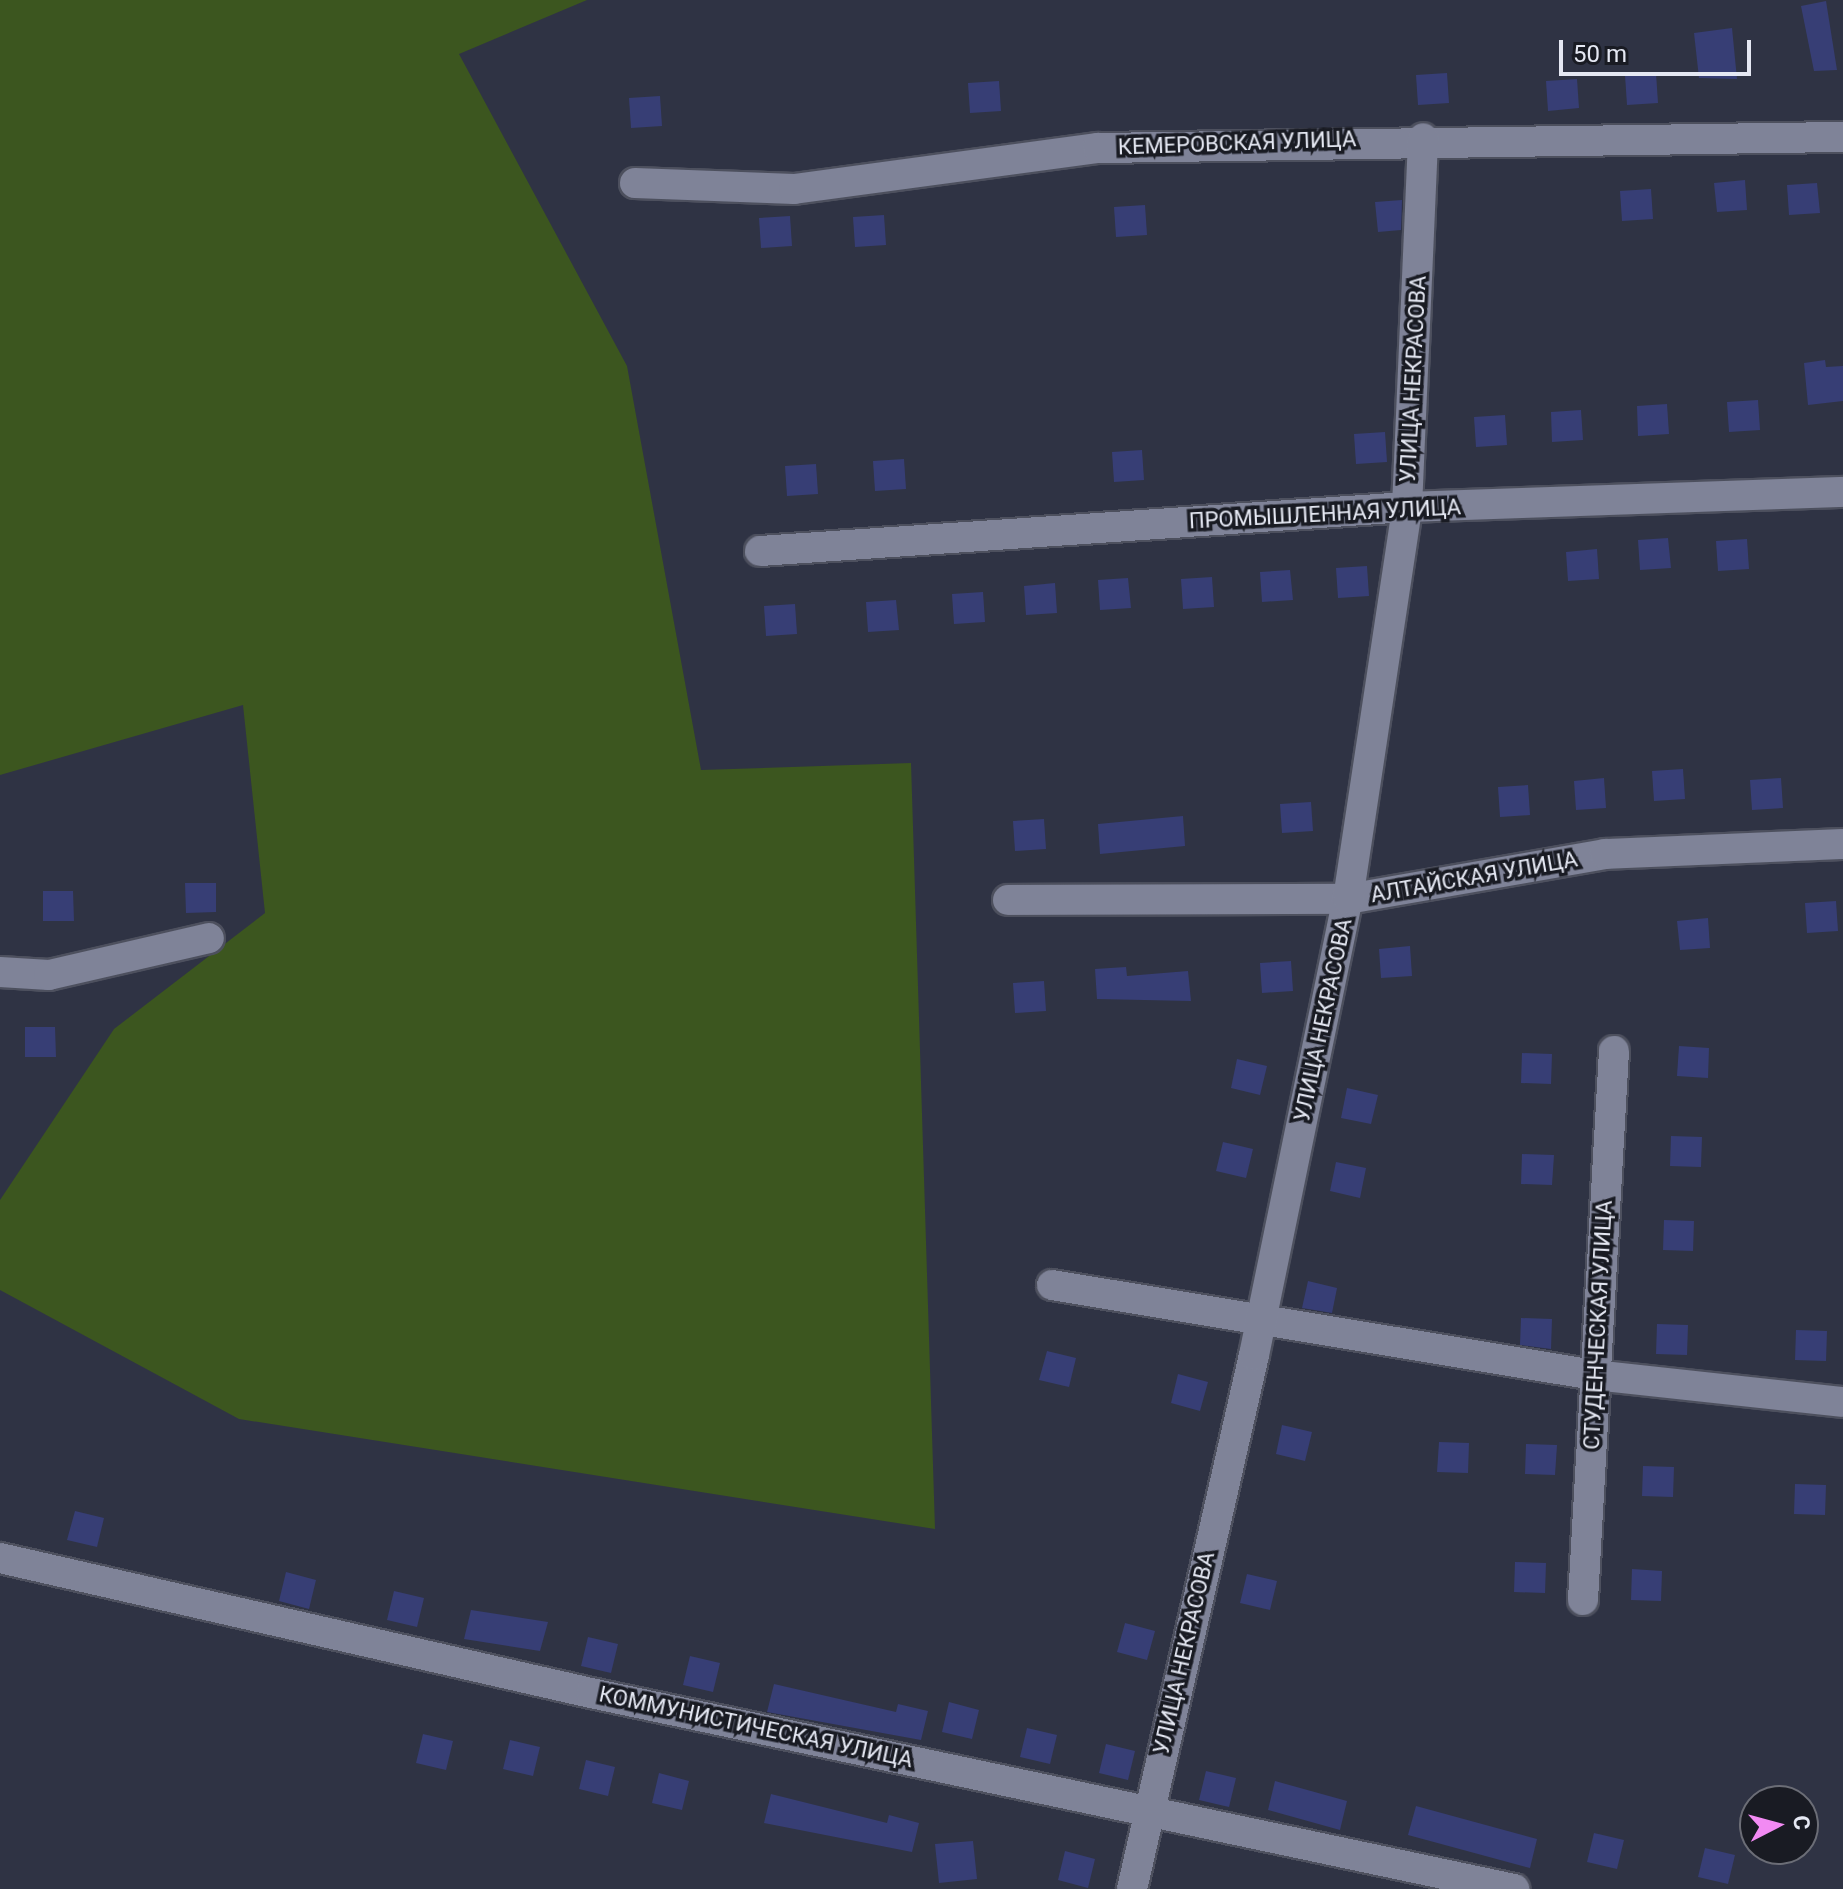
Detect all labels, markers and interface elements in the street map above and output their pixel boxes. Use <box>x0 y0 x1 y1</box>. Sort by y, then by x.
scale bar <box>1563 24 1755 74</box>
text: 50 m <box>1573 40 1627 68</box>
street label: КЕМЕРОВСКАЯ УЛИЦА <box>1117 126 1357 160</box>
street label: УЛИЦА НЕКРАСОВА <box>1394 275 1432 483</box>
street label: ПРОМЫШЛЕННАЯ УЛИЦА <box>1188 494 1462 534</box>
street label: АЛТАЙСКАЯ УЛИЦА <box>1369 846 1579 908</box>
street label: УЛИЦА НЕКРАСОВА <box>1289 916 1357 1124</box>
street label: СТУДЕНЧЕСКАЯ УЛИЦА <box>1578 1200 1618 1450</box>
street label: УЛИЦА НЕКРАСОВА <box>1148 1549 1220 1757</box>
street label: КОММУНИСТИЧЕСКАЯ УЛИЦА <box>597 1681 915 1773</box>
north arrow <box>1739 1785 1819 1865</box>
text: С <box>1788 1814 1815 1831</box>

